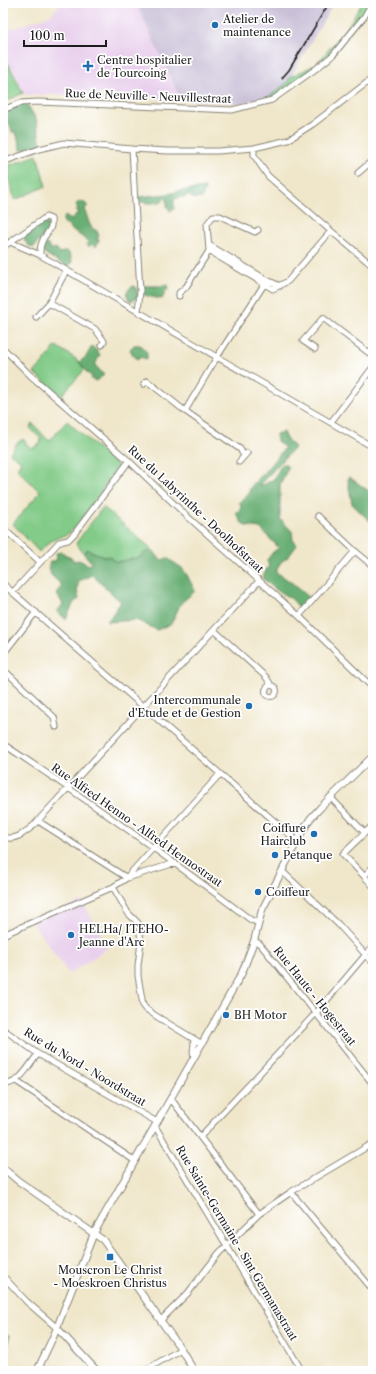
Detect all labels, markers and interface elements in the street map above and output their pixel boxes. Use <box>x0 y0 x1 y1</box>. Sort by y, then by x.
place label: Atelier de maintenance <box>222 12 291 39</box>
marker: Atelier de maintenance <box>210 20 220 30</box>
scale bar <box>24 22 106 48</box>
text: 100 m <box>30 28 65 43</box>
place label: Centre hospitalier de Tourcoing <box>97 53 192 80</box>
marker: Centre hospitalier de Tourcoing <box>82 60 94 72</box>
street label: Rue de Neuville - Neuvillestraat <box>65 86 232 106</box>
street label: Rue du Labyrinthe - Doolhofstraat <box>125 442 267 576</box>
place label: Intercommunale d’Etude et de Gestion <box>128 693 241 720</box>
marker: Intercommunale d’Etude et de Gestion <box>244 701 254 711</box>
street label: Rue Alfred Henno - Alfred Hennostraat <box>49 760 225 890</box>
place label: Coiffure Hairclub <box>261 821 306 848</box>
marker: Coiffure Hairclub <box>309 829 319 839</box>
place label: Petanque <box>283 848 332 862</box>
marker: Petanque <box>270 850 280 860</box>
place label: Coiffeur <box>266 885 310 899</box>
marker: Coiffeur <box>253 887 263 897</box>
place label: HELHa/ ITEHO- Jeanne d'Arc <box>77 922 169 949</box>
marker: HELHa/ ITEHO- Jeanne d'Arc <box>66 930 76 940</box>
street label: Rue Haute - Hogestraat <box>271 944 359 1048</box>
place label: BH Motor <box>234 1008 287 1022</box>
marker: BH Motor <box>221 1010 231 1020</box>
street label: Rue du Nord - Noordstraat <box>21 1025 149 1109</box>
street label: Rue Sainte-Germaine - Sint Germanastraat <box>173 1143 301 1343</box>
marker: Mouscron Le Christ - Moeskroen Christus <box>105 1252 115 1262</box>
place label: Mouscron Le Christ - Moeskroen Christus <box>53 1263 167 1290</box>

